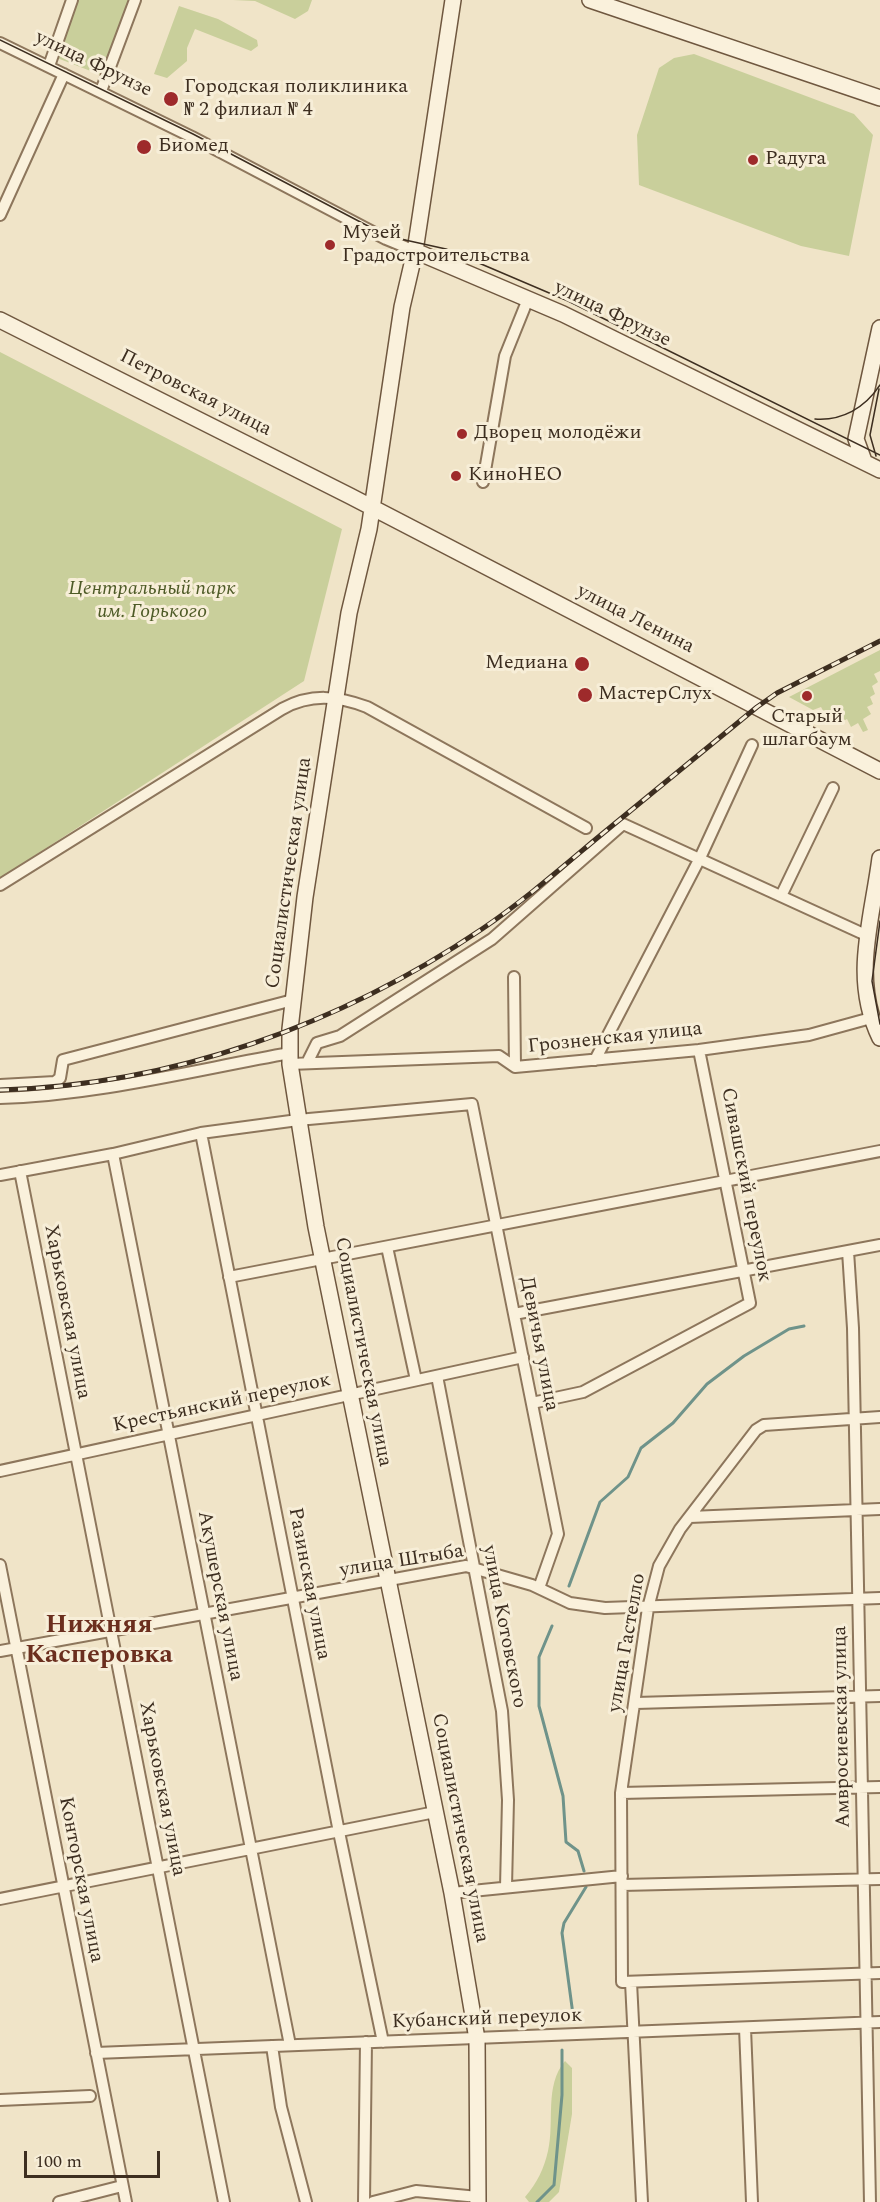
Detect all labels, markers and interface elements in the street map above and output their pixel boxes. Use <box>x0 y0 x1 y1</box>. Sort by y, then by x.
street label: улица Фрунзе <box>31 26 155 104</box>
place label: Городская поликлиника № 2 филиал № 4 <box>184 76 408 123</box>
marker: Городская поликлиника № 2 филиал № 4 <box>162 90 180 108</box>
place label: Биомед <box>158 135 229 159</box>
marker: Биомед <box>135 138 153 156</box>
place label: Радуга <box>765 148 826 172</box>
marker: Радуга <box>746 153 760 167</box>
place label: Музей Градостроительства <box>342 222 530 269</box>
marker: Музей Градостроительства <box>323 238 337 252</box>
street label: улица Фрунзе <box>550 276 674 354</box>
street label: Петровская улица <box>115 345 275 443</box>
place label: Дворец молодёжи <box>474 422 641 446</box>
marker: Дворец молодёжи <box>455 427 469 441</box>
place label: КиноНЕО <box>468 464 562 488</box>
marker: КиноНЕО <box>449 469 463 483</box>
park label: Центральный парк им. Горького <box>68 578 236 625</box>
street label: улица Ленина <box>572 580 698 660</box>
place label: Медиана <box>485 652 568 676</box>
marker: Медиана <box>573 655 591 673</box>
place label: МастерСлух <box>598 683 712 707</box>
marker: МастерСлух <box>576 686 594 704</box>
marker: Старый шлагбаум <box>800 689 814 703</box>
place label: Старый шлагбаум <box>762 706 852 753</box>
street label: Социалистическая улица <box>262 756 318 990</box>
street label: Грозненская улица <box>527 1018 703 1060</box>
street label: Сивашский переулок <box>714 1086 776 1284</box>
street label: Харьковская улица <box>37 1223 95 1401</box>
street label: Социалистическая улица <box>328 1235 396 1469</box>
street label: Девичья улица <box>513 1275 563 1413</box>
street label: Крестьянский переулок <box>111 1369 333 1439</box>
street label: Разинская улица <box>281 1506 335 1662</box>
street label: Акушерская улица <box>191 1509 247 1683</box>
street label: улица Штыба <box>338 1540 466 1584</box>
street label: улица Котовского <box>475 1544 531 1710</box>
street label: улица Гастелло <box>604 1572 652 1714</box>
district label: Нижняя Касперовка <box>25 1611 173 1672</box>
street label: Амвросиевская улица <box>829 1626 857 1828</box>
street label: Харьковская улица <box>132 1700 190 1878</box>
street label: Социалистическая улица <box>425 1711 493 1945</box>
street label: Конторская улица <box>52 1795 108 1965</box>
street label: Кубанский переулок <box>391 2005 583 2035</box>
scale bar <box>27 2139 164 2177</box>
text: 100 m <box>35 2148 82 2175</box>

